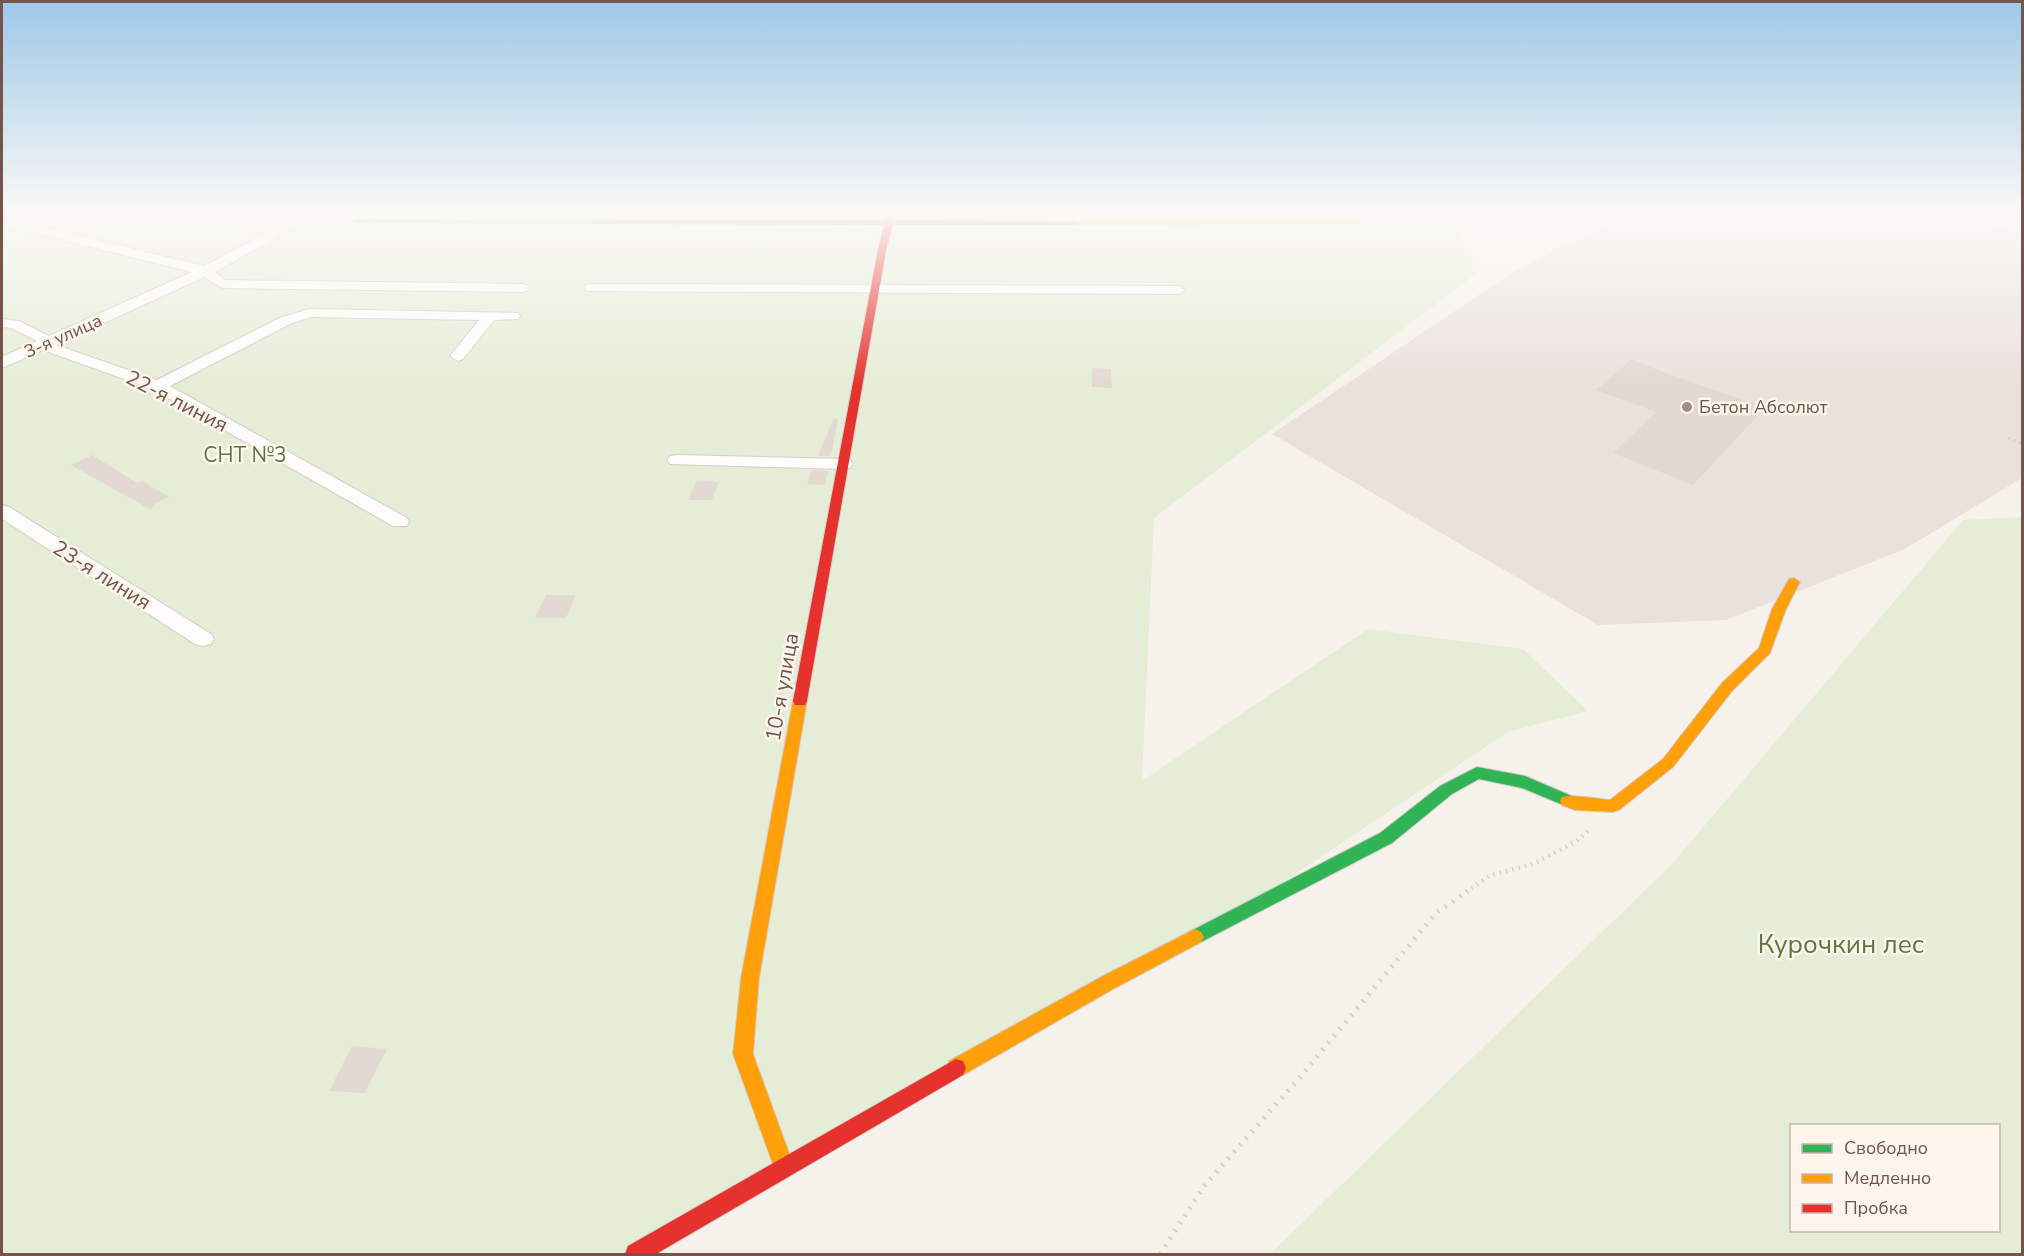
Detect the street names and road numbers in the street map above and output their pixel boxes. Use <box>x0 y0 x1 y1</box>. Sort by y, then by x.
street label: 3-я улица <box>20 308 106 364</box>
street label: 22-я линия <box>121 363 233 439</box>
street label: 23-я линия <box>47 534 157 616</box>
street label: 10-я улица <box>759 631 805 743</box>

